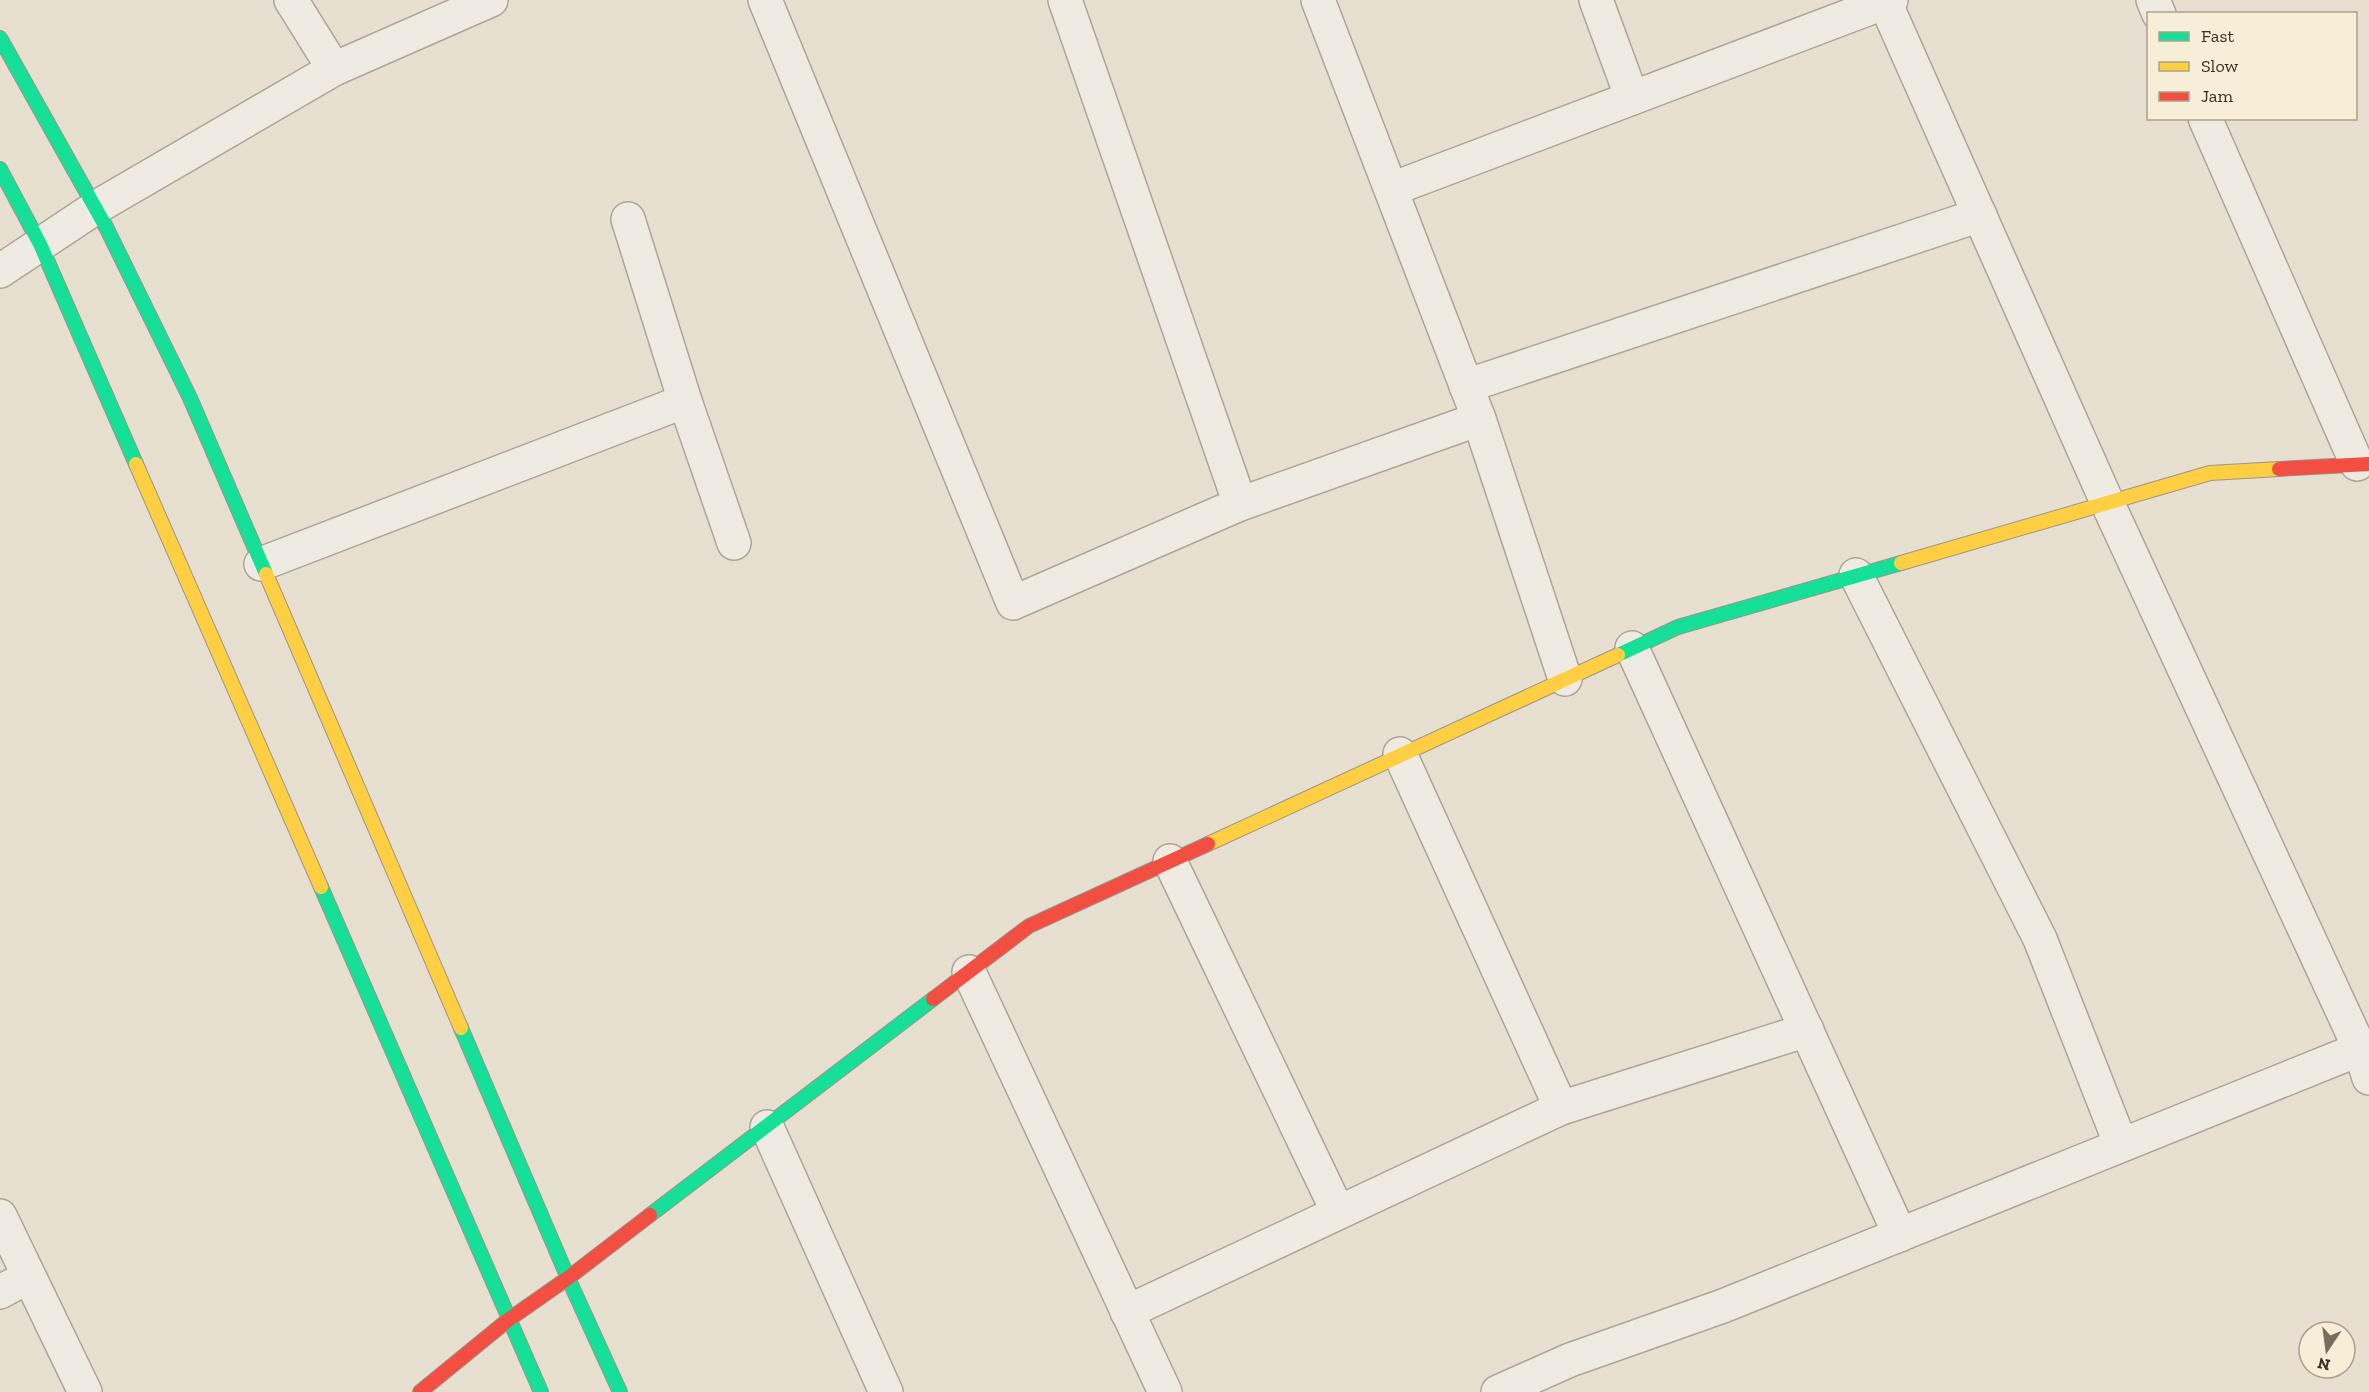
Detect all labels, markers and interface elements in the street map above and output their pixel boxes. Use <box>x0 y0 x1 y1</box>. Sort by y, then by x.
legend <box>2147 12 2357 120</box>
text: Fast <box>2201 25 2234 47</box>
text: Slow <box>2201 55 2238 77</box>
text: Jam <box>2201 85 2233 107</box>
north arrow <box>2297 1320 2357 1380</box>
text: N <box>2316 1354 2332 1375</box>

